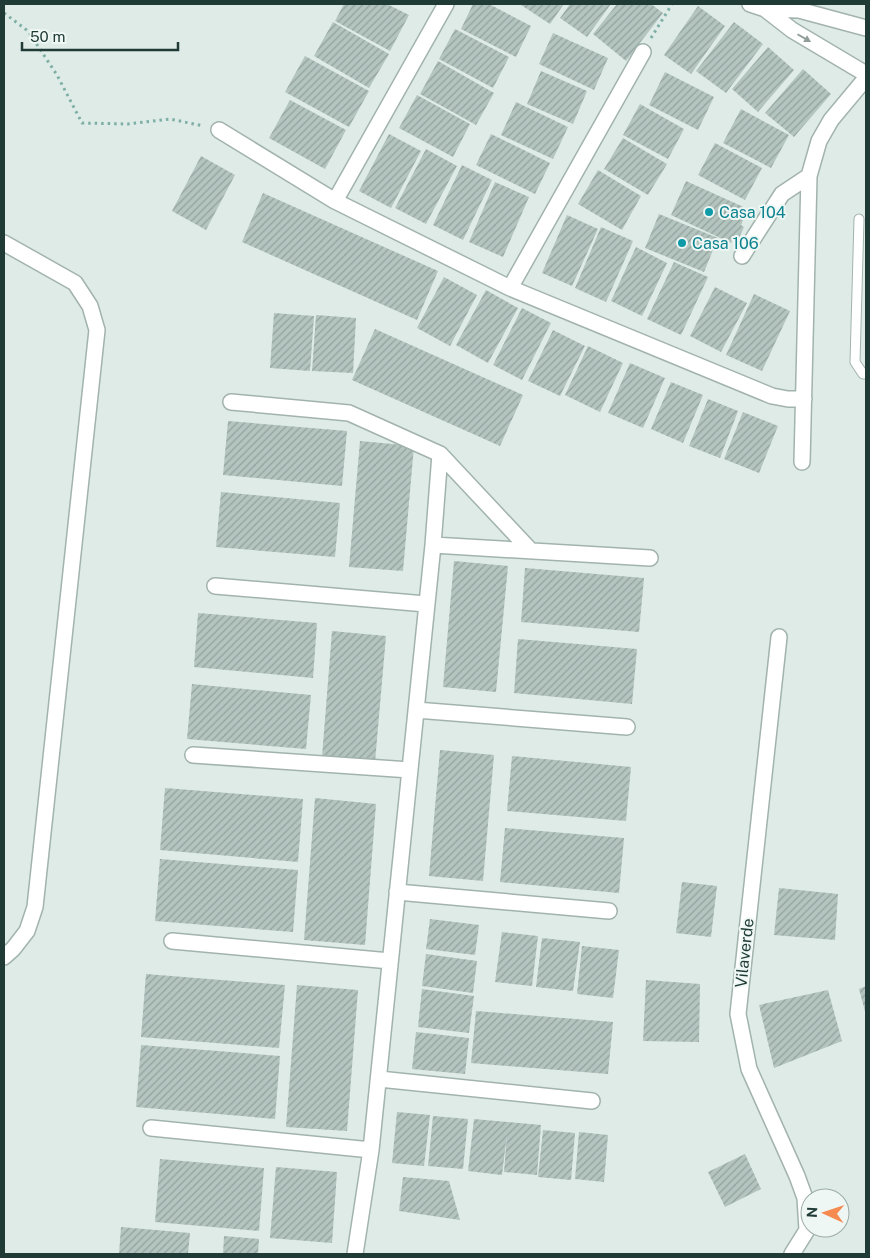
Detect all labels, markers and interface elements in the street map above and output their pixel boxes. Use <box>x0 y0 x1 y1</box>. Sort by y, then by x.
scale bar <box>22 20 179 52</box>
text: 50 m <box>30 28 65 45</box>
one-way arrow <box>797 33 810 42</box>
place label: Casa 104 <box>719 203 786 222</box>
marker: Casa 104 <box>703 206 715 218</box>
place label: Casa 106 <box>692 234 759 253</box>
marker: Casa 106 <box>676 237 688 249</box>
street label: Vilaverde <box>731 917 758 989</box>
north arrow <box>800 1188 850 1238</box>
text: N <box>804 1206 820 1218</box>

